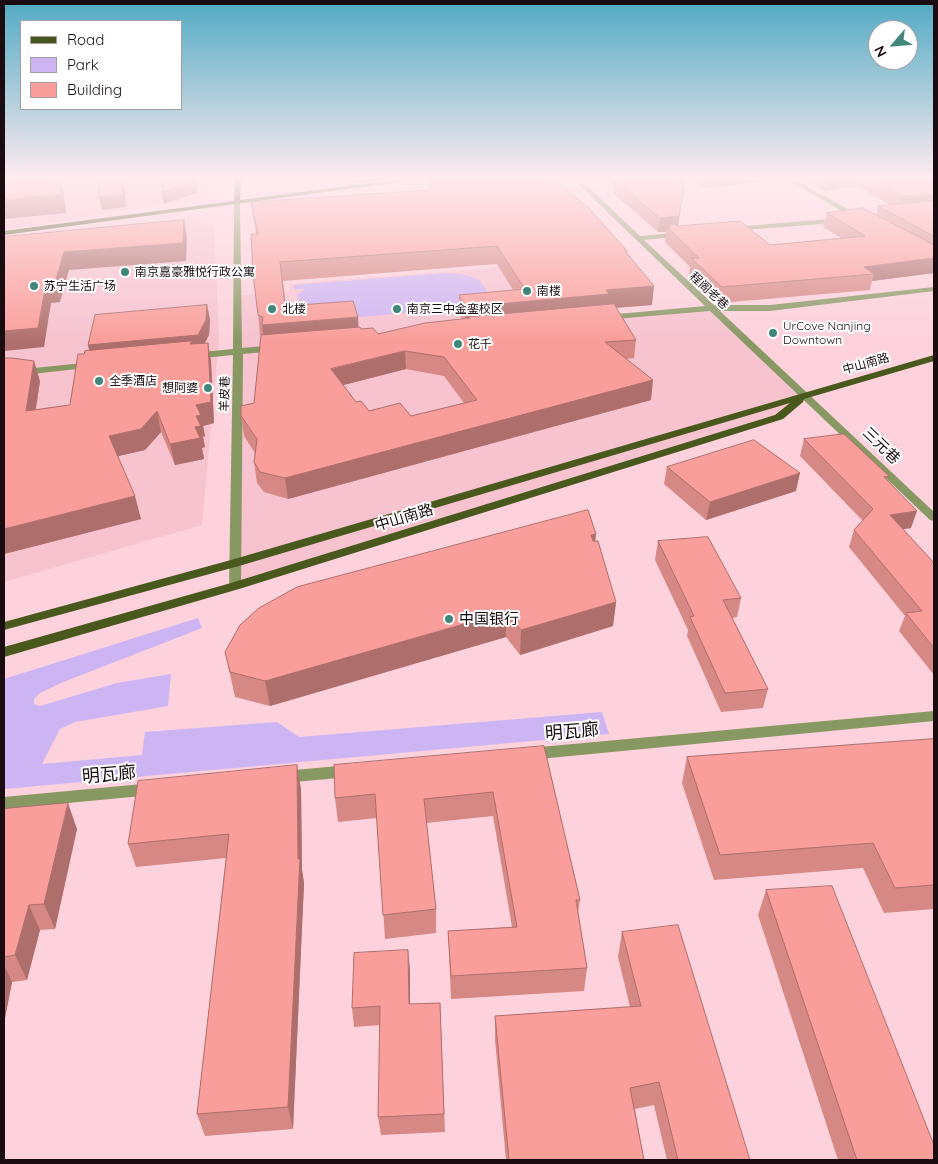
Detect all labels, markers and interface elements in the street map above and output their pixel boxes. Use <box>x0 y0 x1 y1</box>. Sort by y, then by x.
legend <box>20 20 182 110</box>
north arrow <box>868 20 918 70</box>
text: Road <box>67 30 104 49</box>
text: N <box>870 43 891 60</box>
text: Park <box>67 55 99 74</box>
text: Building <box>67 80 122 99</box>
place label: 南京嘉豪雅悦行政公寓 <box>135 265 255 279</box>
marker: 南京嘉豪雅悦行政公寓 <box>119 266 131 278</box>
street label: 程阁老巷 <box>687 269 731 313</box>
place label: 苏宁生活广场 <box>44 279 116 293</box>
marker: 苏宁生活广场 <box>28 280 40 292</box>
place label: 南楼 <box>537 284 561 298</box>
marker: 南楼 <box>521 285 533 297</box>
place label: 北楼 <box>282 302 306 316</box>
place label: 南京三中金銮校区 <box>407 302 503 316</box>
marker: 北楼 <box>266 303 278 315</box>
marker: 南京三中金銮校区 <box>391 303 403 315</box>
place label: UrCove Nanjing Downtown <box>783 319 871 347</box>
marker: UrCove Nanjing Downtown <box>767 327 779 339</box>
place label: 花千 <box>468 337 492 351</box>
marker: 花千 <box>452 338 464 350</box>
street label: 中山南路 <box>841 350 891 378</box>
place label: 全季酒店 <box>109 374 157 388</box>
marker: 全季酒店 <box>93 375 105 387</box>
street label: 羊皮巷 <box>217 376 233 412</box>
place label: 想阿婆 <box>162 381 198 395</box>
marker: 想阿婆 <box>202 382 214 394</box>
street label: 三元巷 <box>859 424 903 468</box>
street label: 中山南路 <box>373 501 435 535</box>
place label: 中国银行 <box>459 610 519 628</box>
marker: 中国银行 <box>443 613 455 625</box>
street label: 明瓦廊 <box>544 719 600 745</box>
street label: 明瓦廊 <box>81 762 137 788</box>

